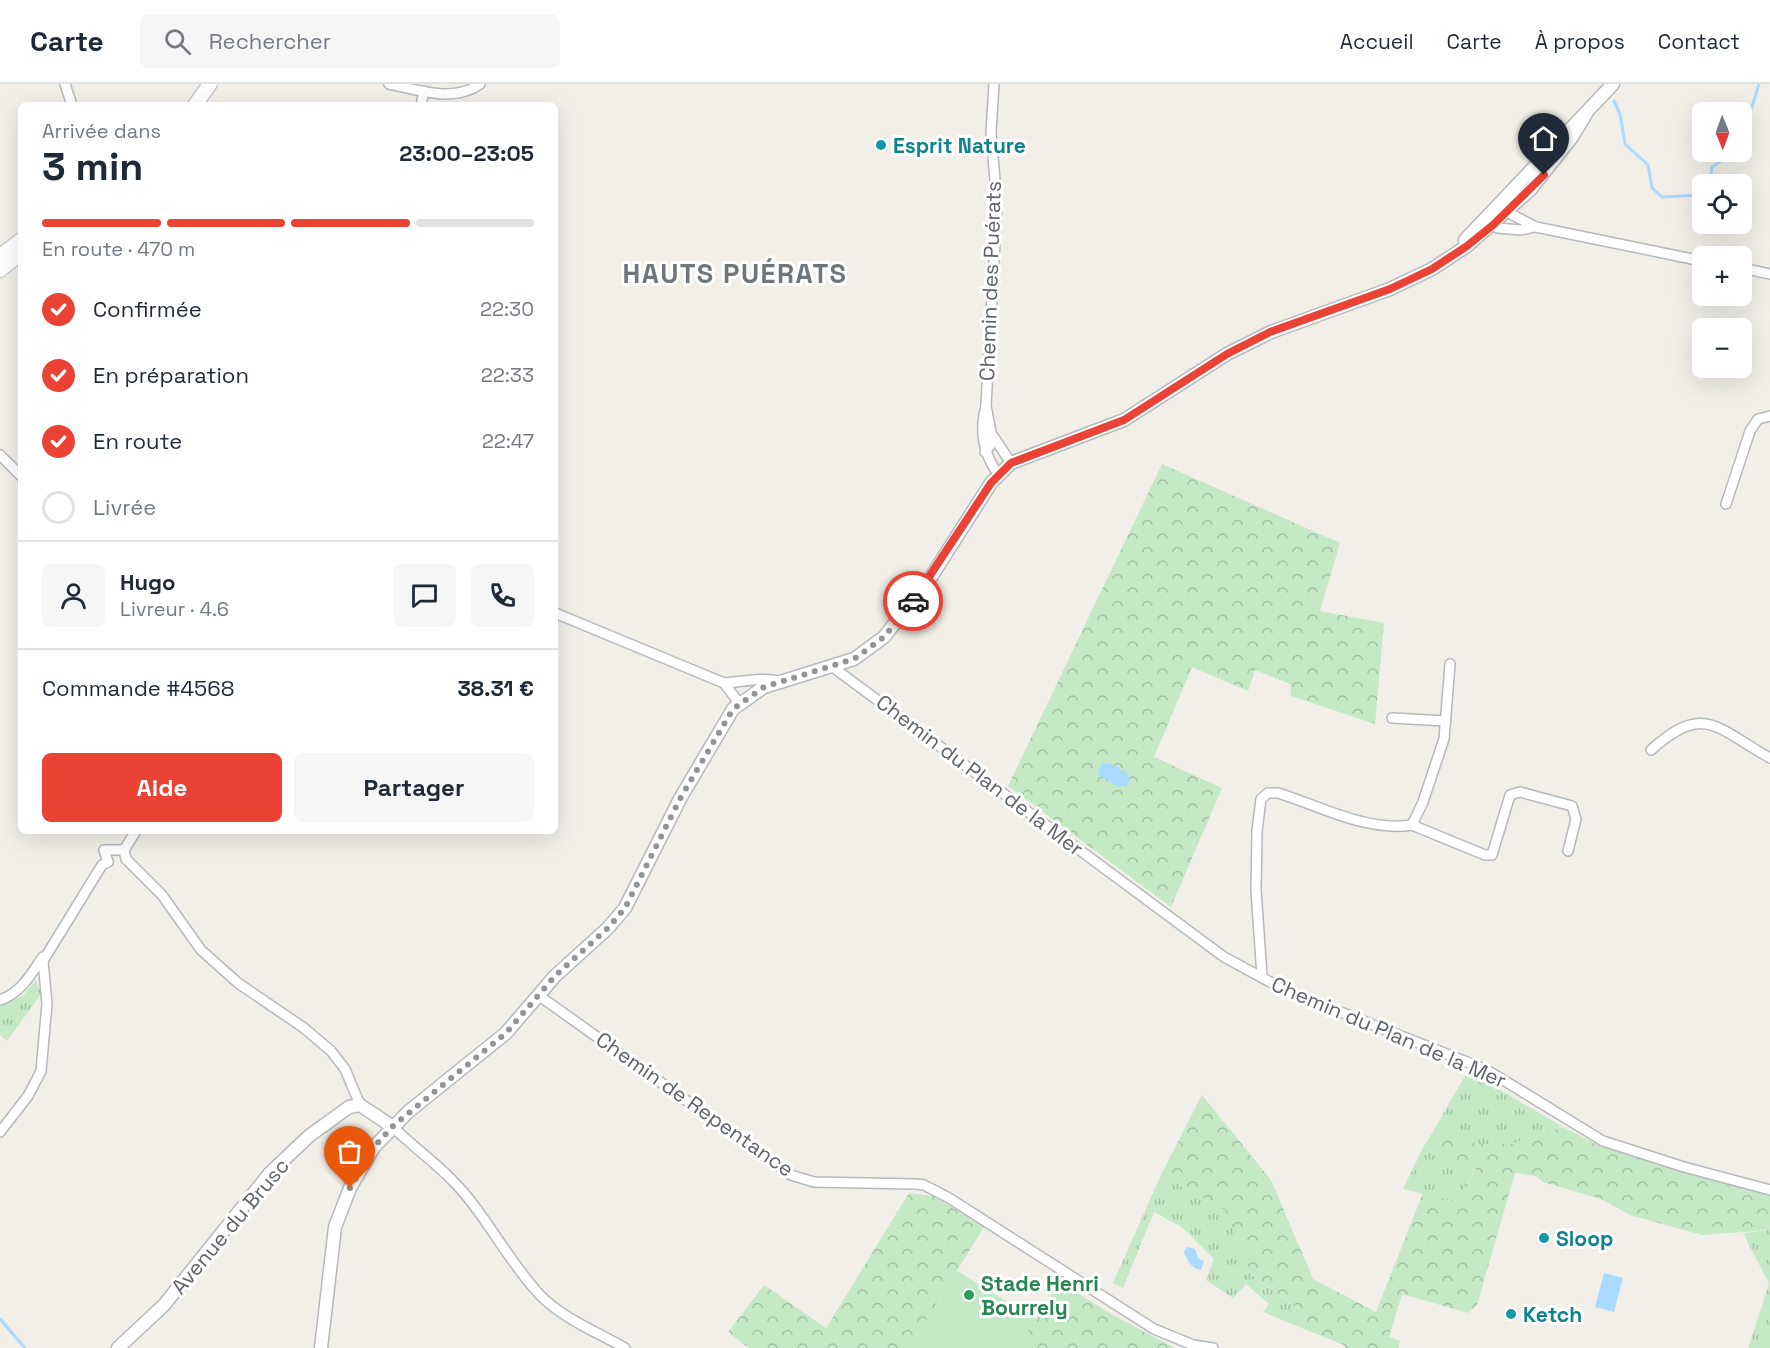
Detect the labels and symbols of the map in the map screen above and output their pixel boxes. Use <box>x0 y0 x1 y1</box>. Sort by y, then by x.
north arrow <box>1692 102 1752 162</box>
pin <box>1518 113 1569 175</box>
place label: Esprit Nature <box>893 132 1026 159</box>
marker: Esprit Nature <box>874 138 888 152</box>
street label: Chemin des Puérats <box>973 180 1007 382</box>
district label: HAUTS PUÉRATS <box>623 256 847 291</box>
courier <box>883 571 943 631</box>
street label: Chemin du Plan de la Mer <box>871 688 1089 862</box>
street label: Chemin du Plan de la Mer <box>1267 970 1511 1094</box>
street label: Chemin de Repentance <box>591 1025 799 1183</box>
pin <box>324 1126 375 1188</box>
street label: Avenue du Brusc <box>165 1152 295 1300</box>
place label: Sloop <box>1556 1225 1613 1252</box>
marker: Sloop <box>1537 1231 1551 1245</box>
place label: Stade Henri Bourrely <box>981 1270 1099 1321</box>
marker: Stade Henri Bourrely <box>962 1288 976 1302</box>
place label: Ketch <box>1523 1301 1582 1328</box>
marker: Ketch <box>1504 1307 1518 1321</box>

